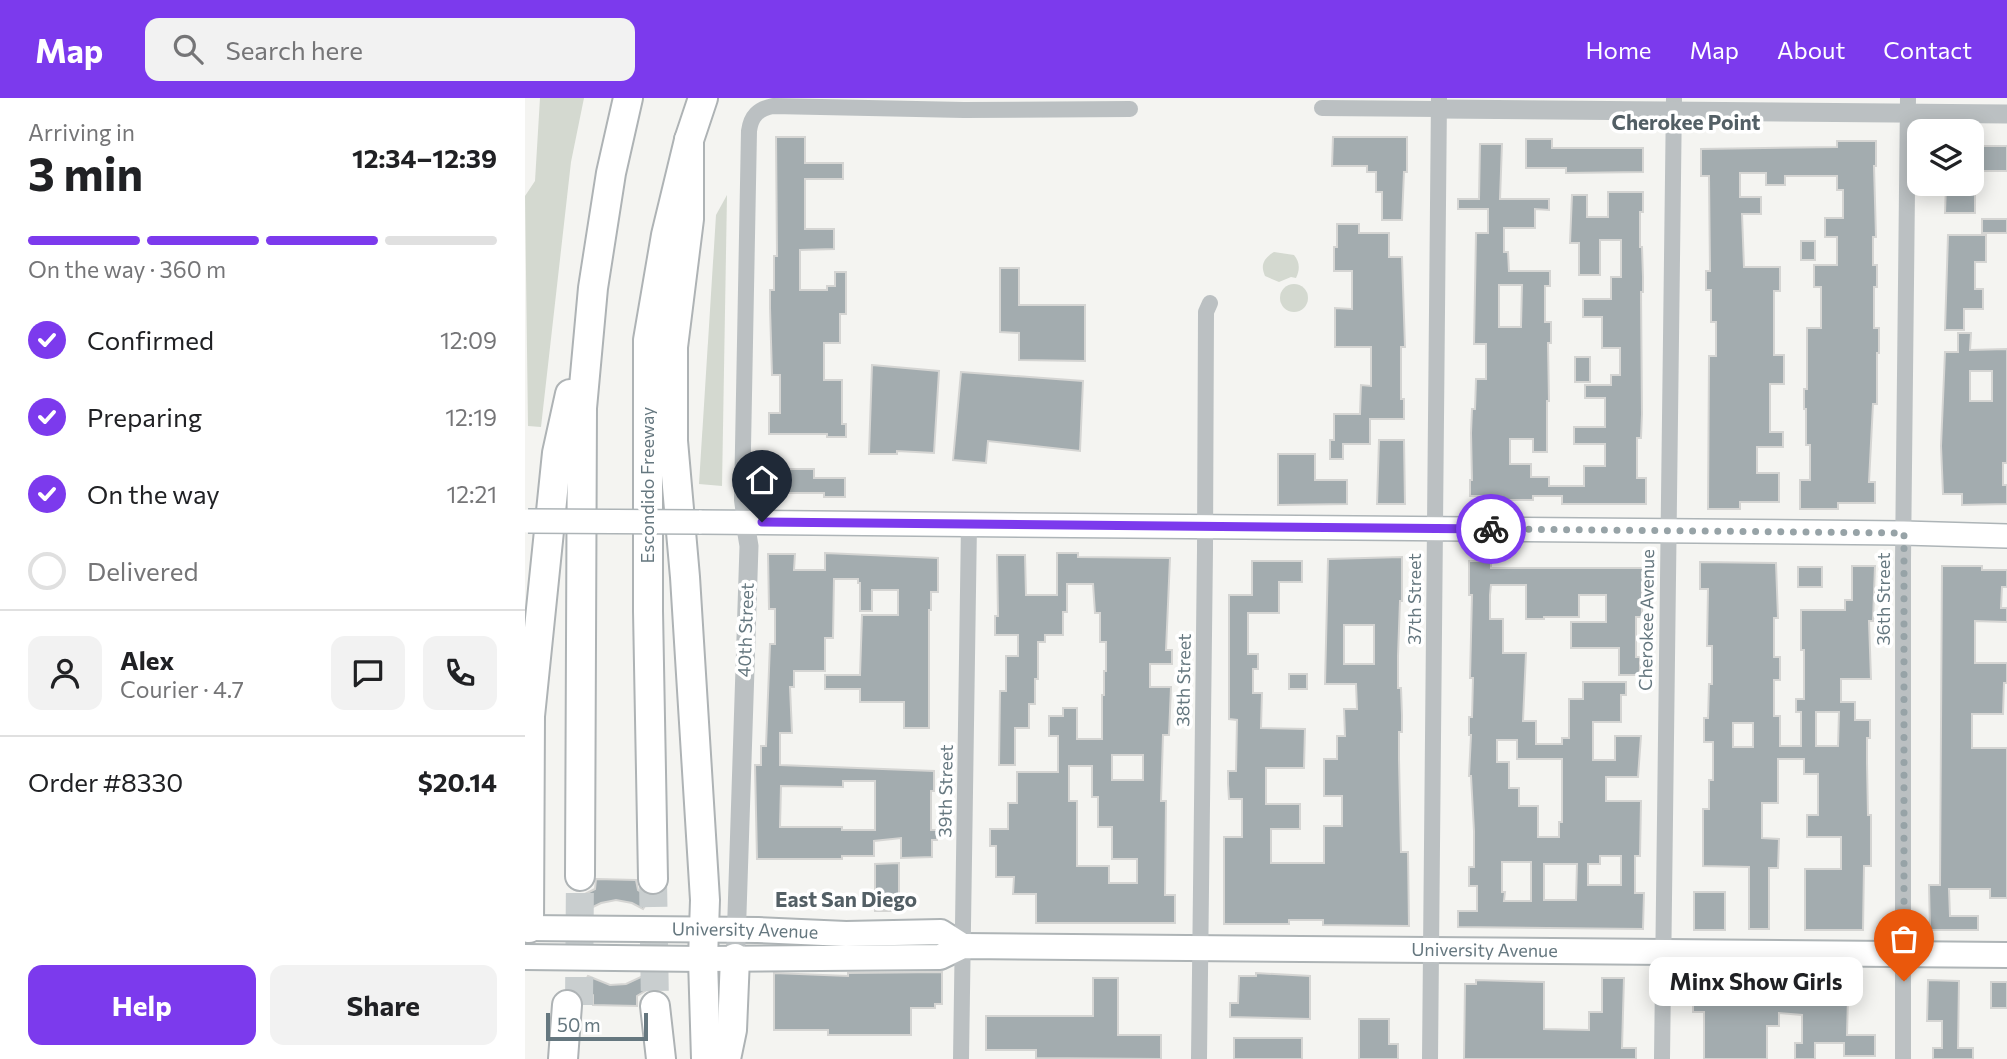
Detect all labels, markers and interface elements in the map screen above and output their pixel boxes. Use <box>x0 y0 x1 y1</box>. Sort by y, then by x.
search box <box>145 18 635 81</box>
text: Map <box>35 29 103 70</box>
icon: search <box>169 30 207 68</box>
text: Search here <box>225 34 363 65</box>
text: Home <box>1586 35 1652 64</box>
text: Map <box>1690 35 1739 64</box>
text: About <box>1777 35 1845 64</box>
text: Contact <box>1883 35 1972 64</box>
district label: Cherokee Point <box>1612 109 1761 134</box>
text: Arriving in <box>28 118 135 146</box>
map controls <box>1907 119 1984 196</box>
button: layers <box>1907 119 1984 196</box>
text: 12:34–12:39 <box>352 142 497 173</box>
text: 3 min <box>28 144 143 200</box>
text: On the way · 360 m <box>28 255 226 283</box>
icon: check <box>28 321 66 359</box>
text: Confirmed <box>87 324 214 355</box>
text: 12:09 <box>440 326 497 354</box>
icon: check <box>28 398 66 436</box>
text: Preparing <box>87 401 202 432</box>
text: 12:19 <box>445 403 497 431</box>
street label: Escondido Freeway <box>636 407 658 563</box>
pin <box>732 450 792 522</box>
icon: home <box>743 461 781 499</box>
icon: check <box>28 475 66 513</box>
text: On the way <box>87 478 220 509</box>
text: 12:21 <box>446 480 497 508</box>
courier <box>1456 494 1526 564</box>
icon: bike <box>1472 510 1510 548</box>
street label: Cherokee Avenue <box>1634 549 1658 691</box>
street label: 36th Street <box>1872 552 1894 646</box>
street label: 37th Street <box>1403 553 1425 645</box>
text: Delivered <box>87 555 198 586</box>
street label: 40th Street <box>732 582 758 678</box>
street label: 38th Street <box>1171 633 1195 727</box>
button: person <box>28 636 102 710</box>
button: chat <box>331 636 405 710</box>
button: phone <box>423 636 497 710</box>
text: Alex <box>120 644 174 675</box>
text: Courier · 4.7 <box>120 675 244 703</box>
street label: 39th Street <box>933 744 957 838</box>
text: Order #8330 <box>28 766 183 797</box>
text: $20.14 <box>418 766 497 797</box>
district label: East San Diego <box>775 886 917 911</box>
pin <box>1874 909 1934 981</box>
street label: University Avenue <box>672 917 819 943</box>
icon: bag <box>1885 920 1923 958</box>
street label: University Avenue <box>1411 938 1558 961</box>
callout: Minx Show Girls <box>1649 956 1862 1006</box>
button: Help <box>28 965 256 1045</box>
button: Share <box>270 965 497 1045</box>
text: Minx Show Girls <box>1670 967 1842 995</box>
scale bar <box>546 1010 647 1042</box>
text: 50 m <box>557 1013 601 1036</box>

